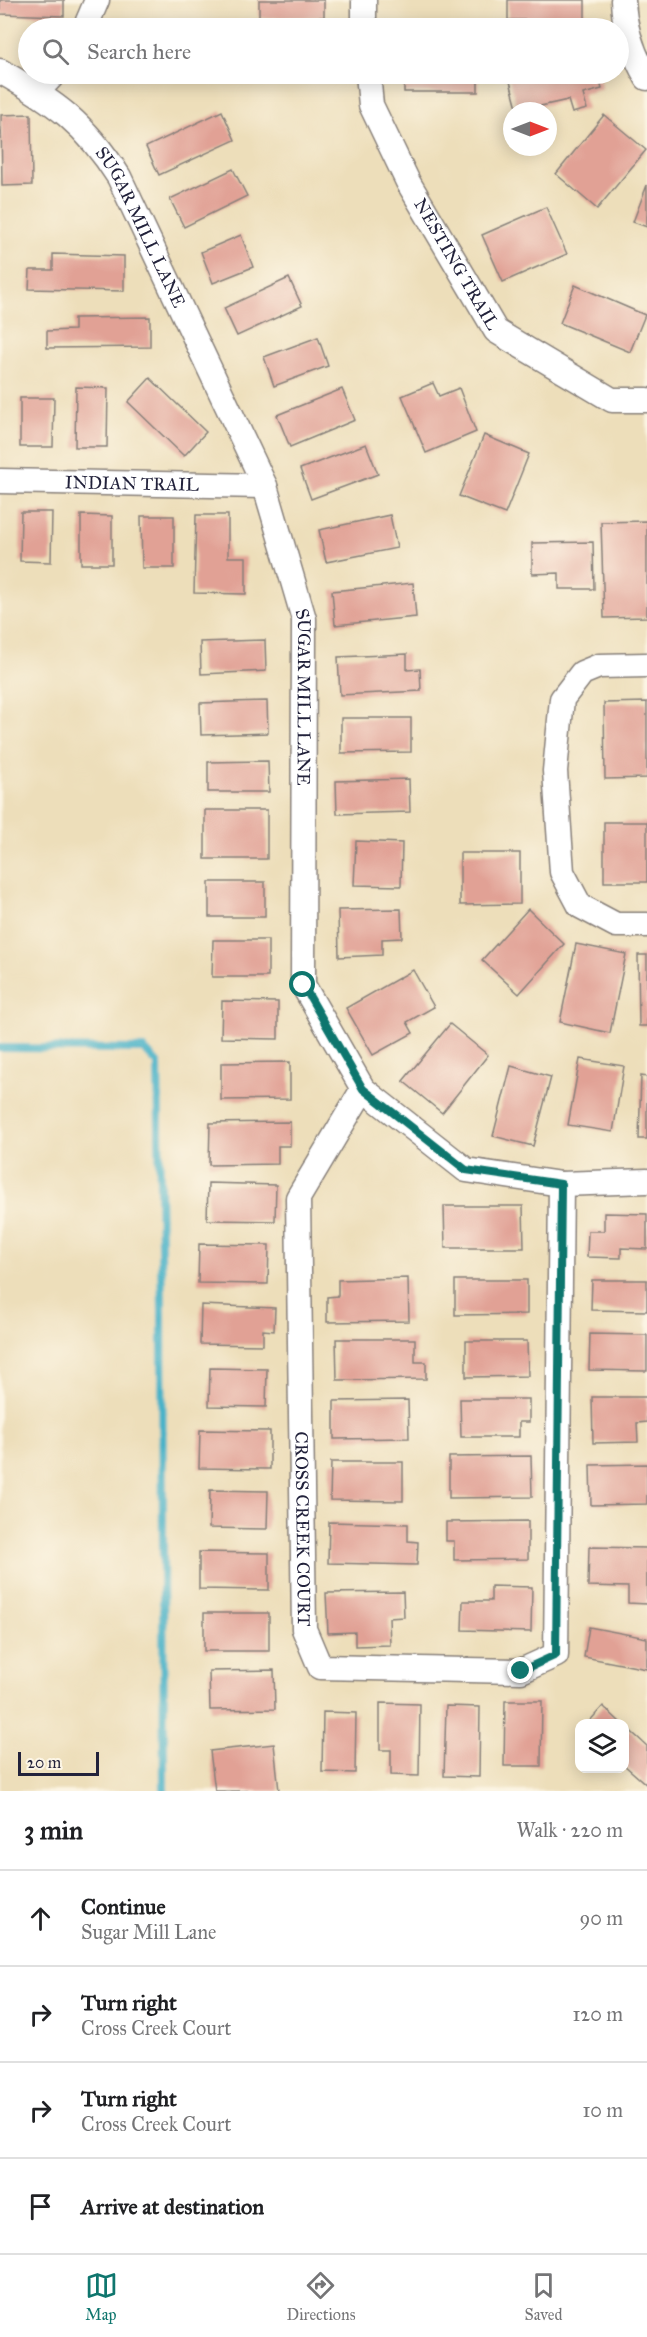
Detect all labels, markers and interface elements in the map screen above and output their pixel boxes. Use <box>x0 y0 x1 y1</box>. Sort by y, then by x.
search box <box>18 18 629 84</box>
icon: search <box>39 35 72 68</box>
text: Search here <box>87 38 191 65</box>
north arrow <box>503 102 557 156</box>
street label: SUGAR MILL LANE <box>91 142 190 311</box>
street label: NESTING TRAIL <box>409 194 504 334</box>
street label: INDIAN TRAIL <box>65 471 200 496</box>
street label: SUGAR MILL LANE <box>291 606 315 786</box>
route start <box>289 971 315 997</box>
street label: CROSS CREEK COURT <box>290 1431 315 1627</box>
route end <box>507 1657 533 1683</box>
map controls <box>575 1719 629 1773</box>
button: layers <box>575 1719 629 1773</box>
scale bar <box>18 1749 99 1776</box>
text: 20 m <box>27 1753 61 1772</box>
text: 3 min <box>24 1814 83 1846</box>
text: Walk · 220 m <box>516 1818 623 1842</box>
text: Continue <box>81 1893 166 1920</box>
icon: ahead <box>24 1902 57 1935</box>
text: 90 m <box>580 1906 623 1930</box>
text: Sugar Mill Lane <box>81 1920 216 1944</box>
text: Turn right <box>81 1989 177 2016</box>
icon: right <box>24 1998 57 2031</box>
text: 120 m <box>572 2002 623 2026</box>
text: Cross Creek Court <box>81 2016 231 2040</box>
text: Turn right <box>81 2085 177 2112</box>
icon: right <box>24 2094 57 2127</box>
text: 10 m <box>582 2098 623 2122</box>
text: Cross Creek Court <box>81 2112 231 2136</box>
icon: arrive <box>24 2190 57 2223</box>
text: Arrive at destination <box>81 2193 264 2220</box>
tab: Map <box>85 2269 118 2324</box>
tab: Directions <box>287 2269 355 2324</box>
tab: Saved <box>524 2269 562 2324</box>

